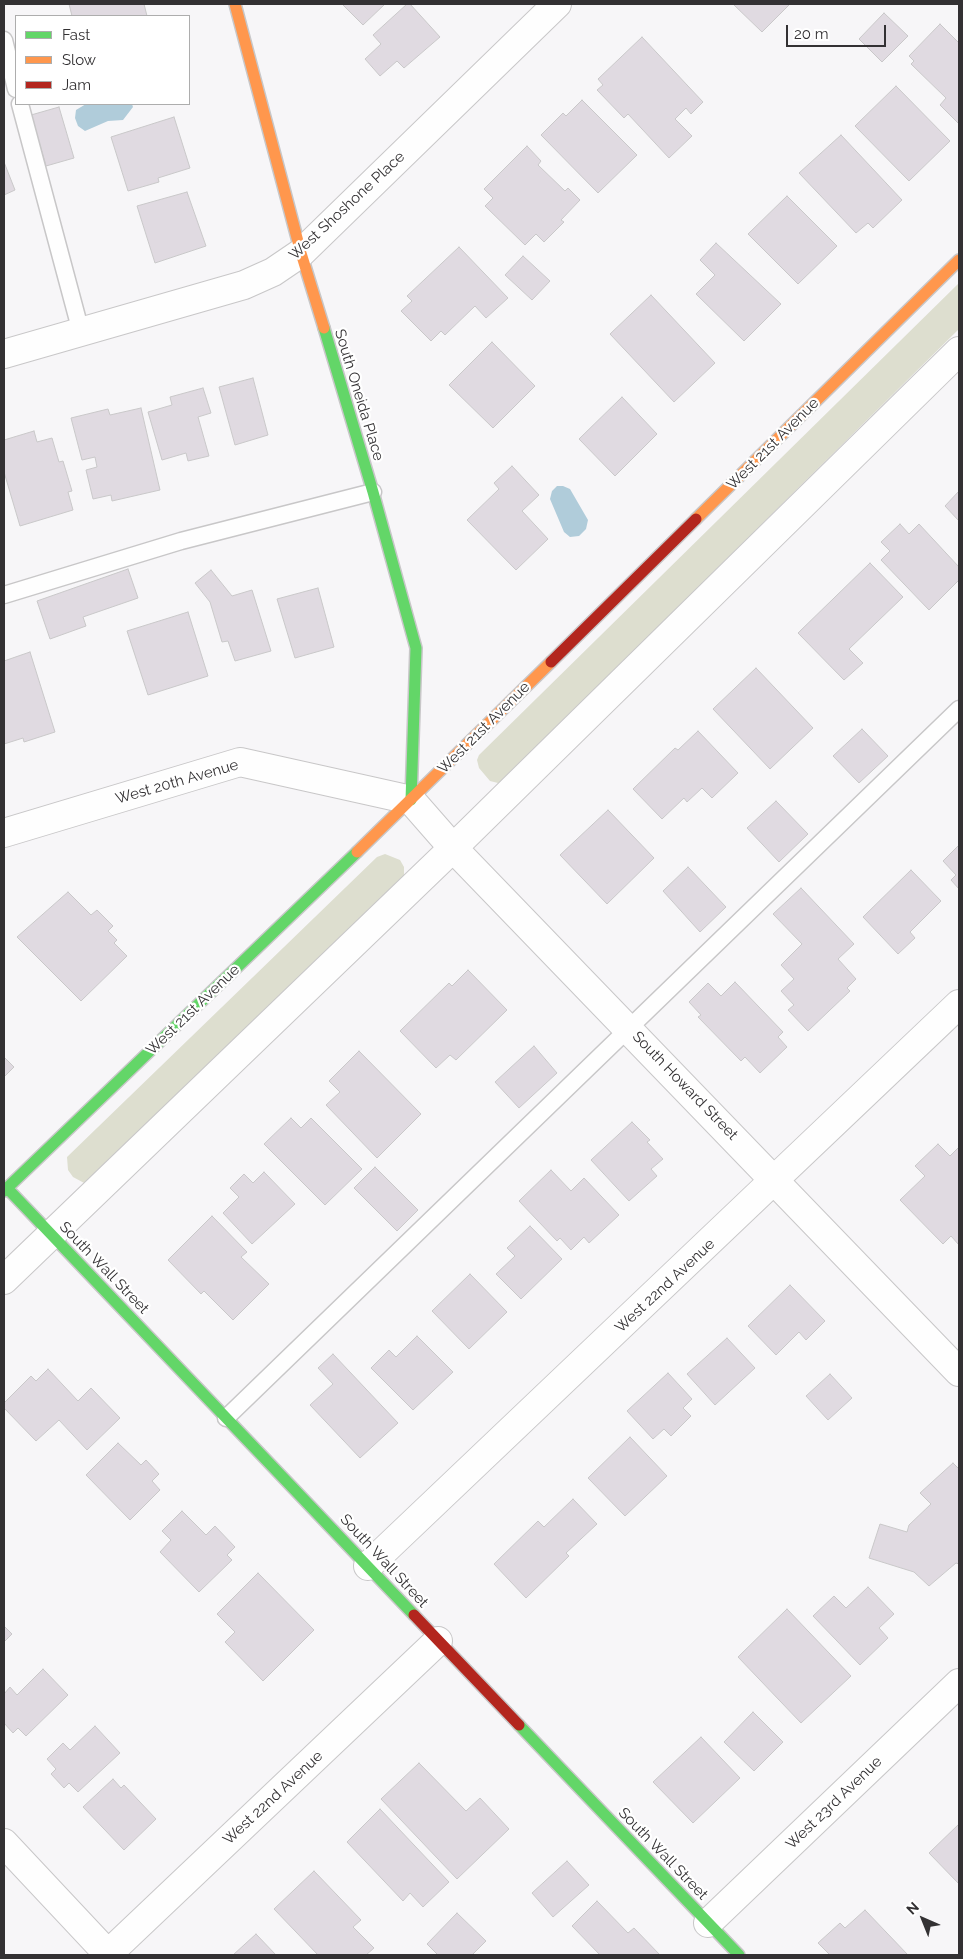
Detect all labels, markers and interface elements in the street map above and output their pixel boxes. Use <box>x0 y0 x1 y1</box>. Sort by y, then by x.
legend <box>15 15 190 105</box>
scale bar <box>788 15 888 47</box>
text: 20 m <box>794 25 829 43</box>
text: Fast <box>62 26 90 44</box>
text: Slow <box>62 51 96 69</box>
text: Jam <box>62 76 91 94</box>
street label: West Shoshone Place <box>286 148 408 264</box>
street label: South Oneida Place <box>330 327 388 463</box>
street label: West 21st Avenue <box>723 394 823 494</box>
street label: West 21st Avenue <box>434 678 534 778</box>
street label: West 20th Avenue <box>114 756 240 808</box>
street label: West 21st Avenue <box>143 961 243 1059</box>
street label: South Howard Street <box>628 1028 742 1144</box>
street label: South Wall Street <box>55 1218 153 1318</box>
street label: West 22nd Avenue <box>611 1235 719 1337</box>
street label: South Wall Street <box>336 1511 432 1611</box>
street label: West 22nd Avenue <box>219 1747 327 1849</box>
street label: West 23rd Avenue <box>782 1753 886 1853</box>
street label: South Wall Street <box>614 1804 712 1904</box>
north arrow <box>898 1894 948 1944</box>
text: N <box>903 1899 922 1918</box>

